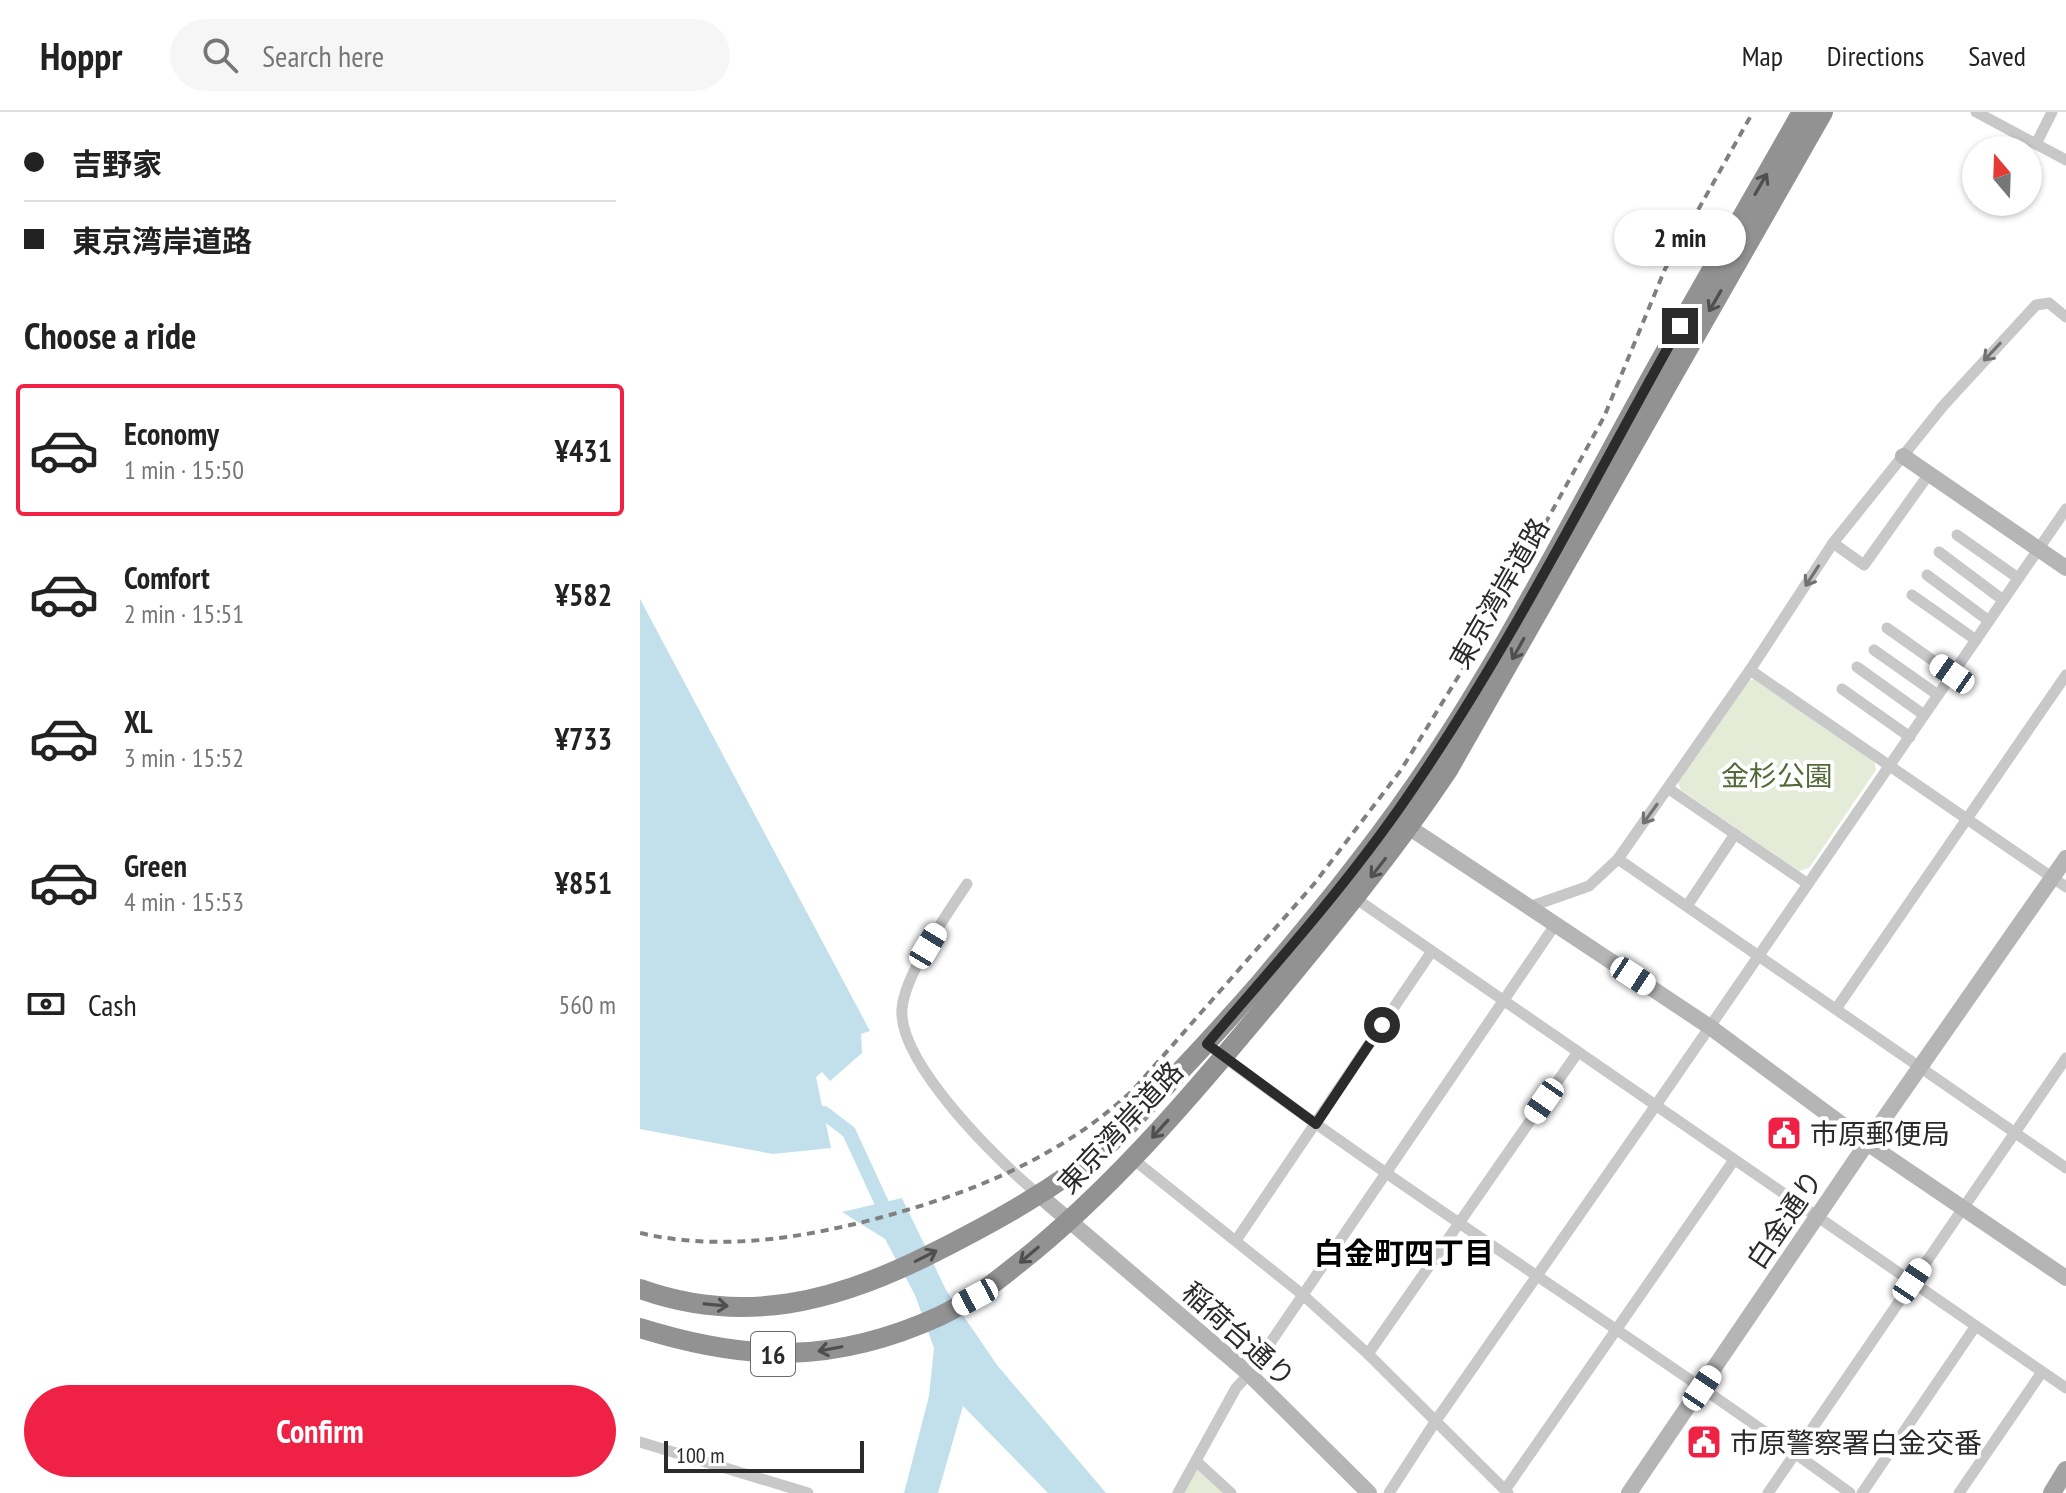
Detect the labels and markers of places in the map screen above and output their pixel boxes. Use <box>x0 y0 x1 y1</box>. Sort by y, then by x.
public building icon: 市原郵便局 <box>1765 1114 1803 1152</box>
place label: 市原郵便局 <box>1810 1115 1950 1152</box>
public building icon: 市原警察署白金交番 <box>1685 1423 1723 1461</box>
place label: 市原警察署白金交番 <box>1730 1424 1982 1461</box>

